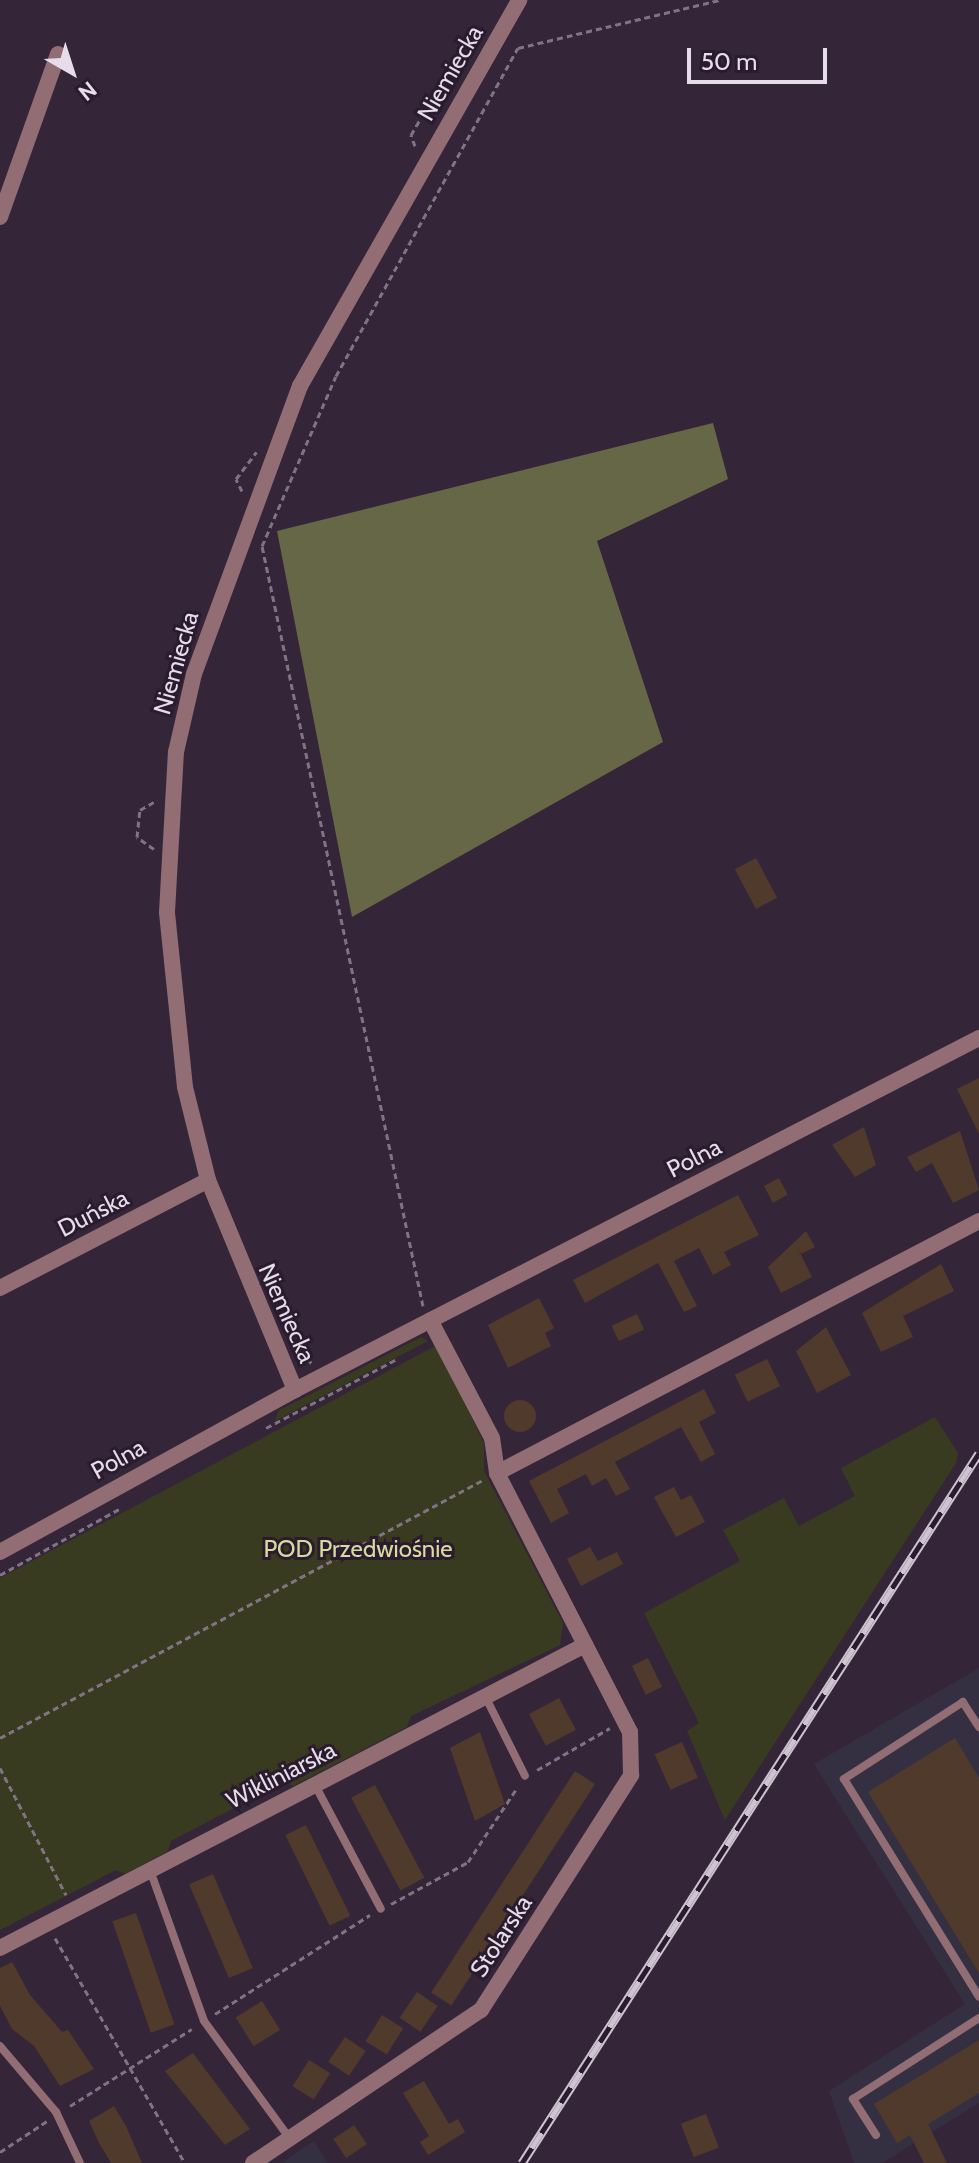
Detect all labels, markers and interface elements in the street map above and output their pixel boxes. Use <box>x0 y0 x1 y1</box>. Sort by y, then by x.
street label: Niemiecka <box>411 20 489 126</box>
north arrow <box>32 32 112 112</box>
scale bar <box>691 32 831 82</box>
text: 50 m <box>701 47 757 76</box>
text: N <box>73 76 102 106</box>
street label: Niemiecka <box>148 608 204 718</box>
street label: Polna <box>662 1132 726 1184</box>
street label: Duńska <box>53 1183 133 1243</box>
street label: Niemiecka <box>252 1259 322 1367</box>
street label: Polna <box>86 1433 150 1485</box>
park label: POD Przedwiośnie <box>263 1535 453 1563</box>
street label: Wikliniarska <box>222 1735 340 1815</box>
street label: Stolarska <box>464 1890 538 1982</box>

